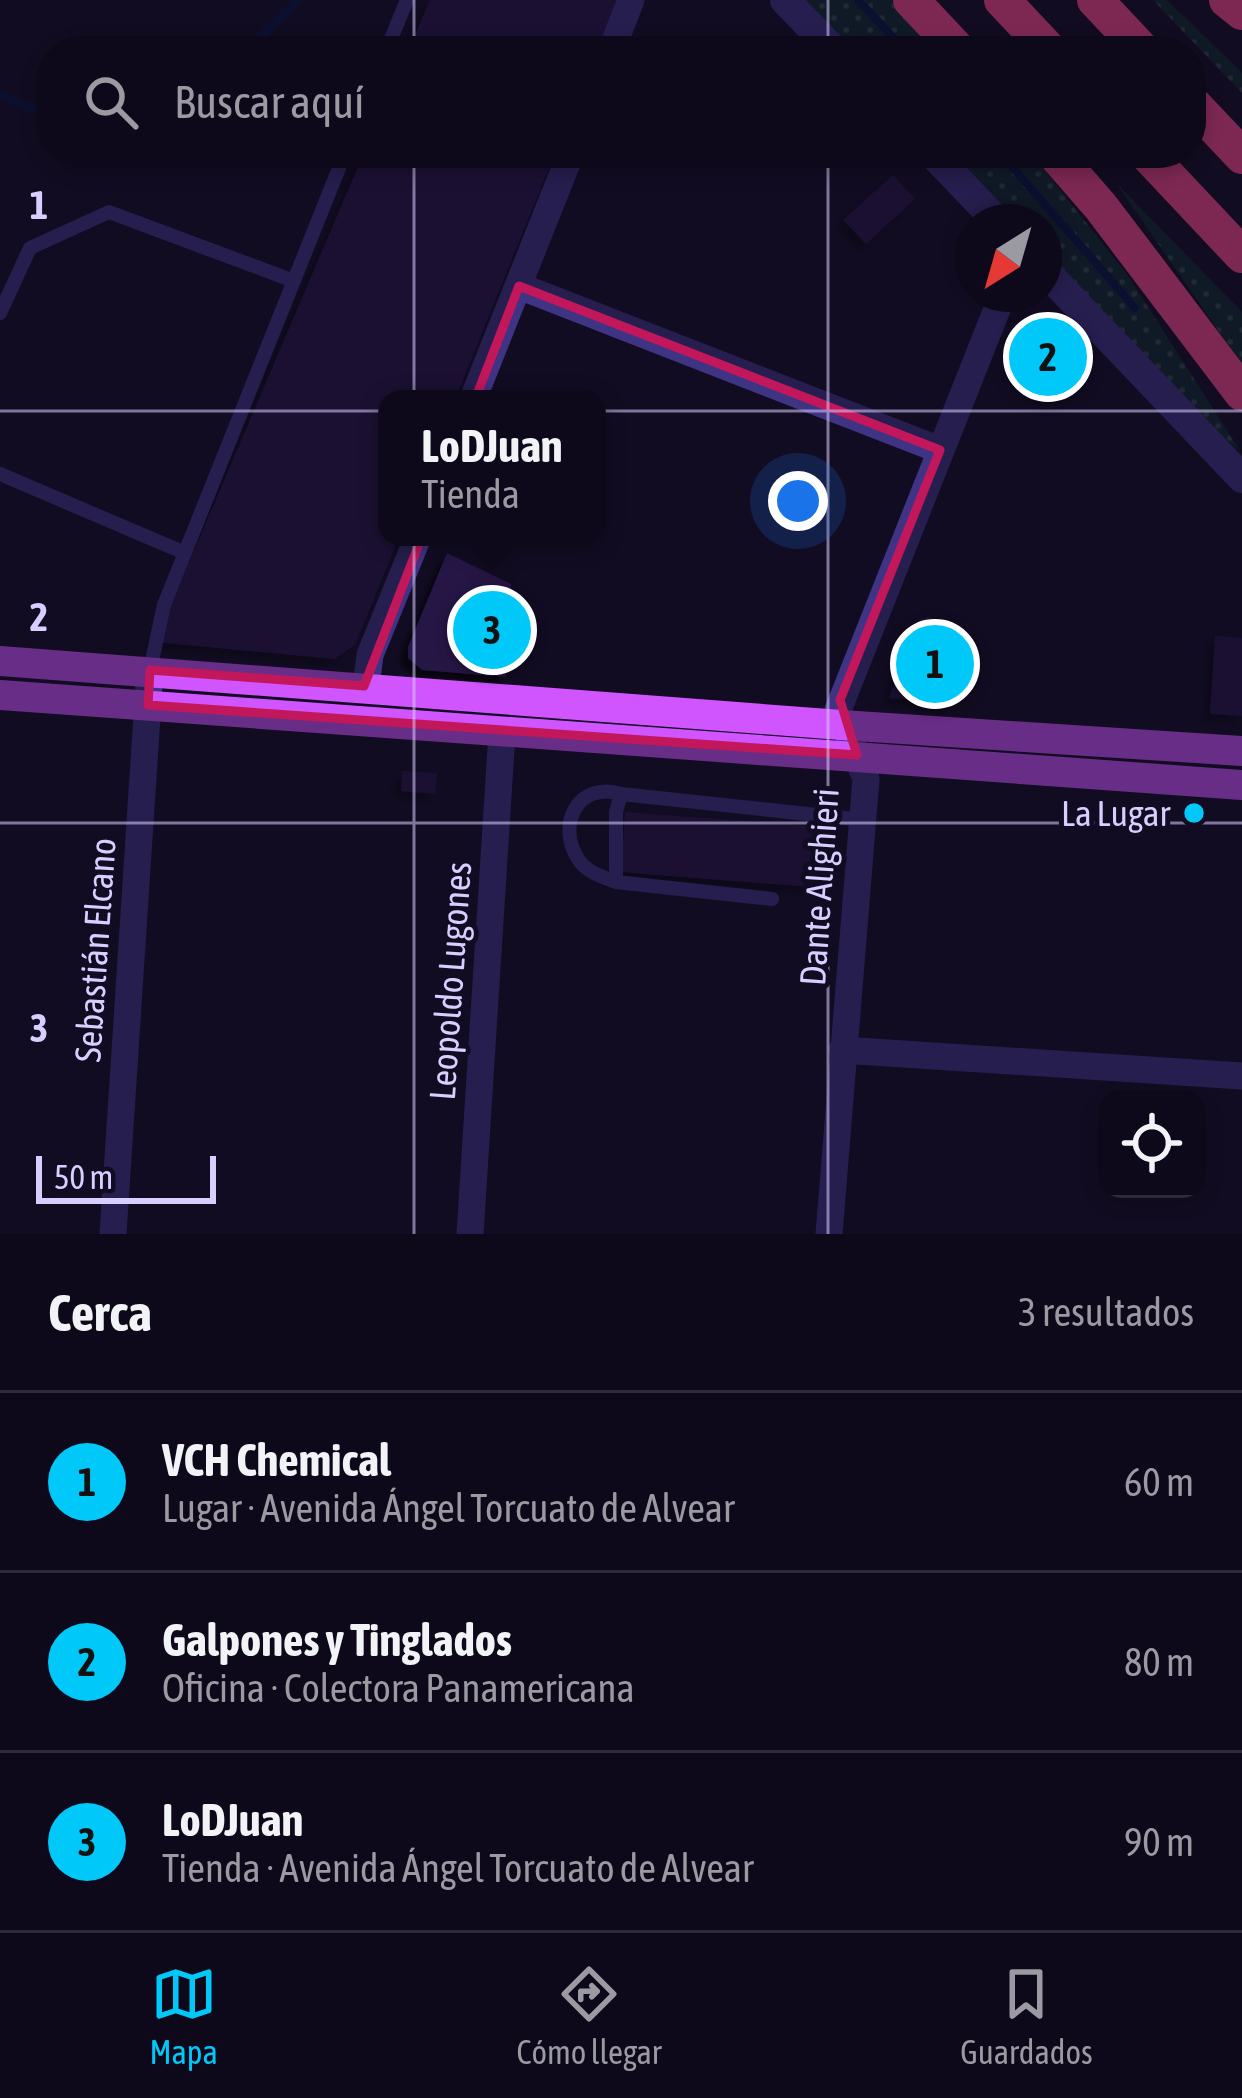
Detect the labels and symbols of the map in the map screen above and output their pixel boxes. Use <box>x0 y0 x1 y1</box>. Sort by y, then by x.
text: 1 <box>30 183 48 227</box>
north arrow <box>954 204 1062 312</box>
pin: 2 <box>1009 312 1087 402</box>
your location <box>768 471 828 531</box>
pin: 3 <box>453 585 531 675</box>
text: 2 <box>30 595 48 639</box>
pin: 1 <box>896 619 974 709</box>
street label: Dante Alighieri <box>791 787 847 987</box>
place label: La Lugar <box>1061 792 1171 834</box>
marker: La Lugar <box>1181 800 1207 826</box>
street label: Sebastián Elcano <box>66 836 124 1064</box>
street label: Leopoldo Lugones <box>421 861 479 1101</box>
text: 3 <box>30 1006 48 1050</box>
scale bar <box>36 1150 216 1203</box>

